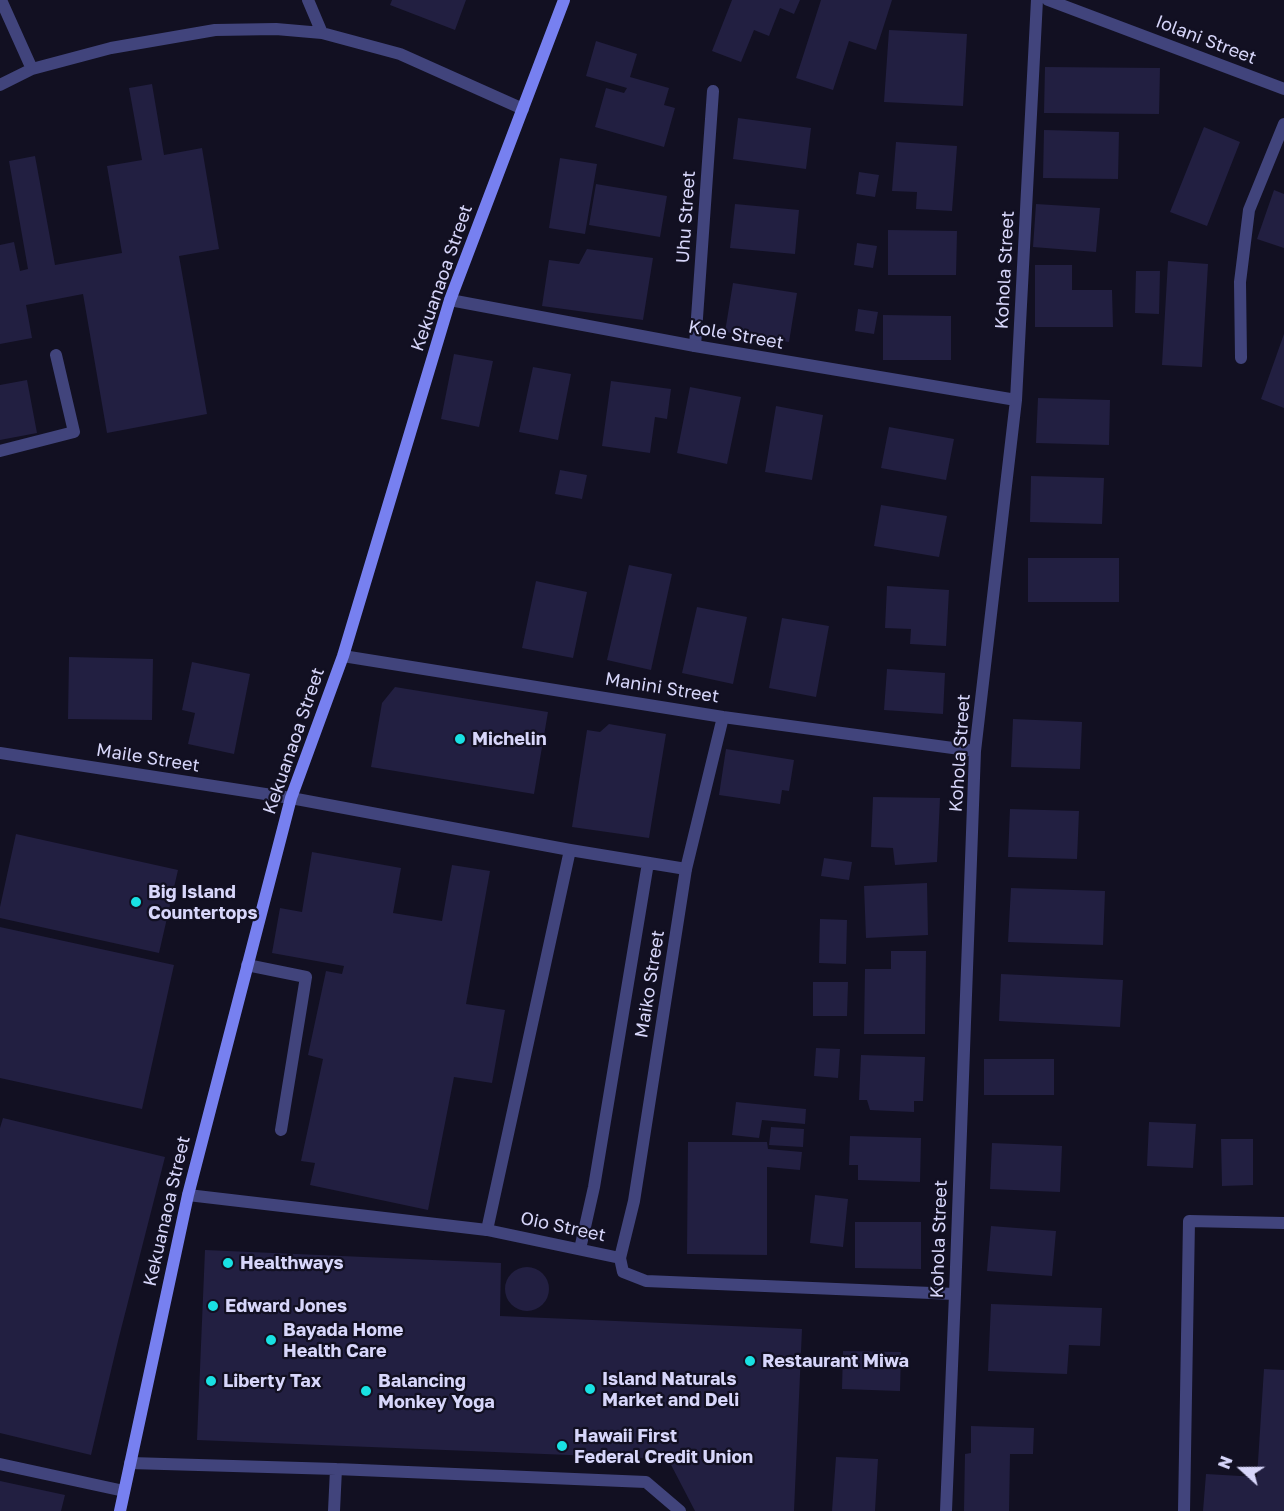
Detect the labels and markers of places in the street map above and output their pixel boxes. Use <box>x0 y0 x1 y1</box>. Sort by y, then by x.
place label: Michelin <box>472 728 547 750</box>
marker: Michelin <box>453 732 467 746</box>
place label: Big Island Countertops <box>148 881 258 924</box>
marker: Big Island Countertops <box>129 895 143 909</box>
place label: Healthways <box>240 1252 344 1274</box>
marker: Healthways <box>221 1256 235 1270</box>
place label: Edward Jones <box>225 1295 347 1317</box>
marker: Edward Jones <box>206 1299 220 1313</box>
place label: Bayada Home Health Care <box>283 1319 403 1362</box>
marker: Bayada Home Health Care <box>264 1333 278 1347</box>
place label: Restaurant Miwa <box>762 1350 909 1372</box>
marker: Restaurant Miwa <box>743 1354 757 1368</box>
place label: Island Naturals Market and Deli <box>602 1368 739 1410</box>
place label: Liberty Tax <box>223 1370 321 1392</box>
place label: Balancing Monkey Yoga <box>378 1370 495 1412</box>
marker: Liberty Tax <box>204 1374 218 1388</box>
marker: Island Naturals Market and Deli <box>583 1382 597 1396</box>
marker: Balancing Monkey Yoga <box>359 1384 373 1398</box>
place label: Hawaii First Federal Credit Union <box>574 1425 753 1468</box>
marker: Hawaii First Federal Credit Union <box>555 1439 569 1453</box>

